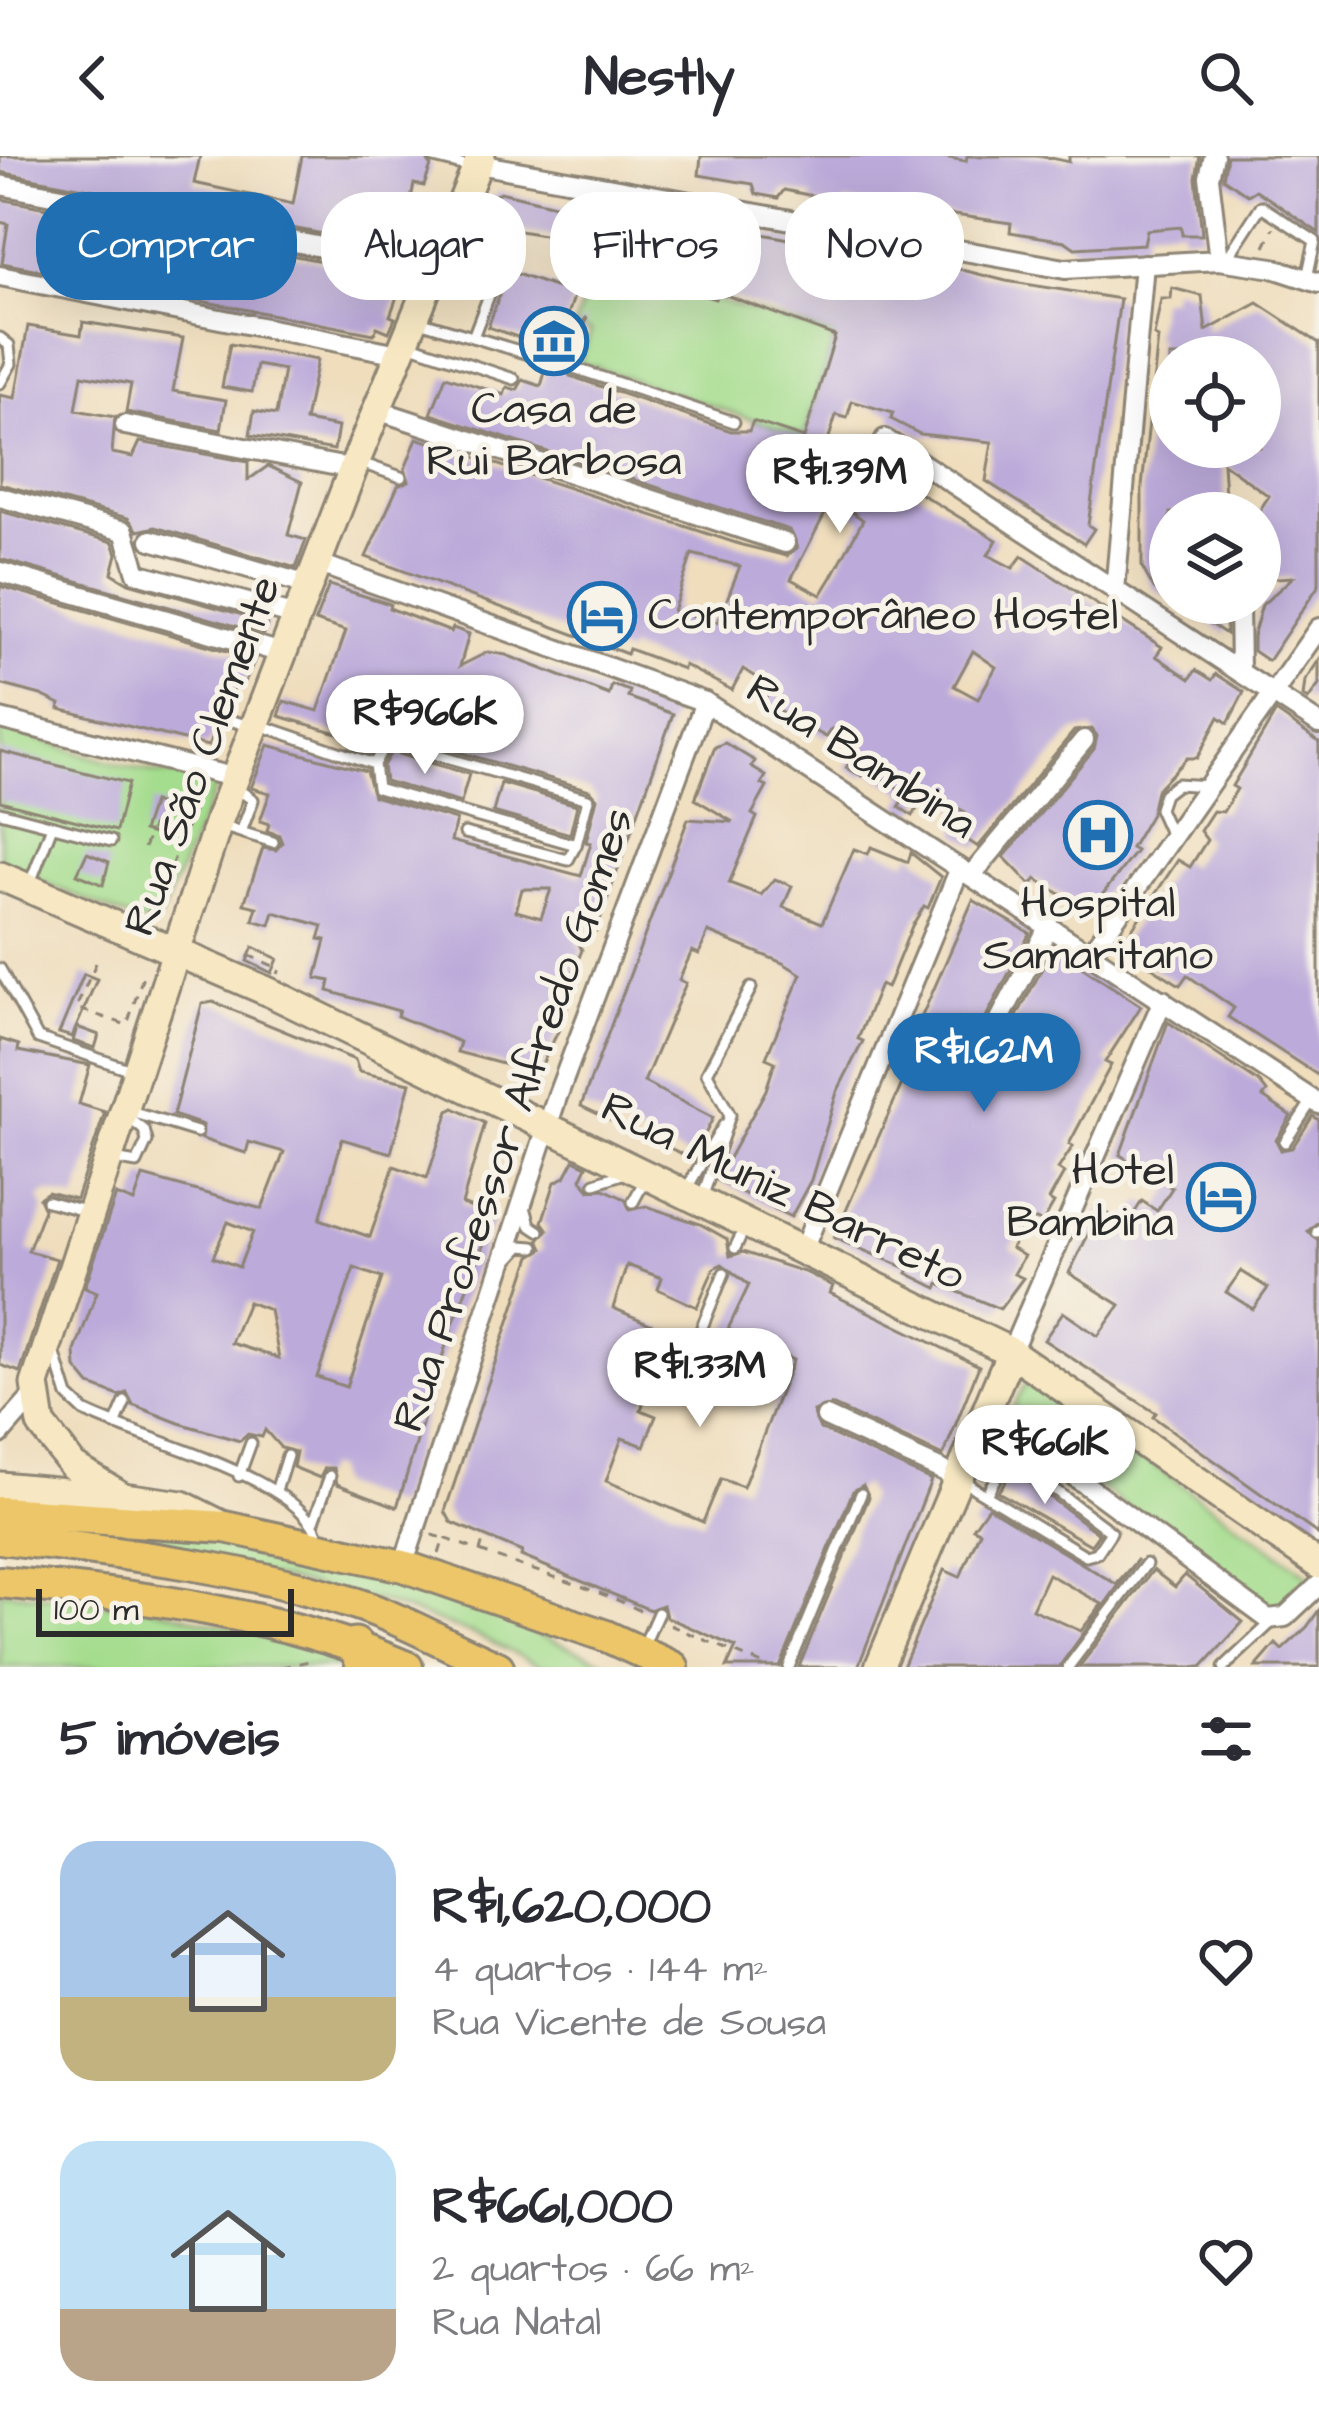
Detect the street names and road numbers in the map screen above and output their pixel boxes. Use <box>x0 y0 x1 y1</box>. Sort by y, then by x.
street label: Rua São Clemente <box>109 567 297 945</box>
street label: Rua Bambina <box>734 659 988 855</box>
street label: Rua Professor Alfredo Gomes <box>378 800 650 1440</box>
street label: Rua Muniz Barreto <box>591 1077 975 1307</box>

